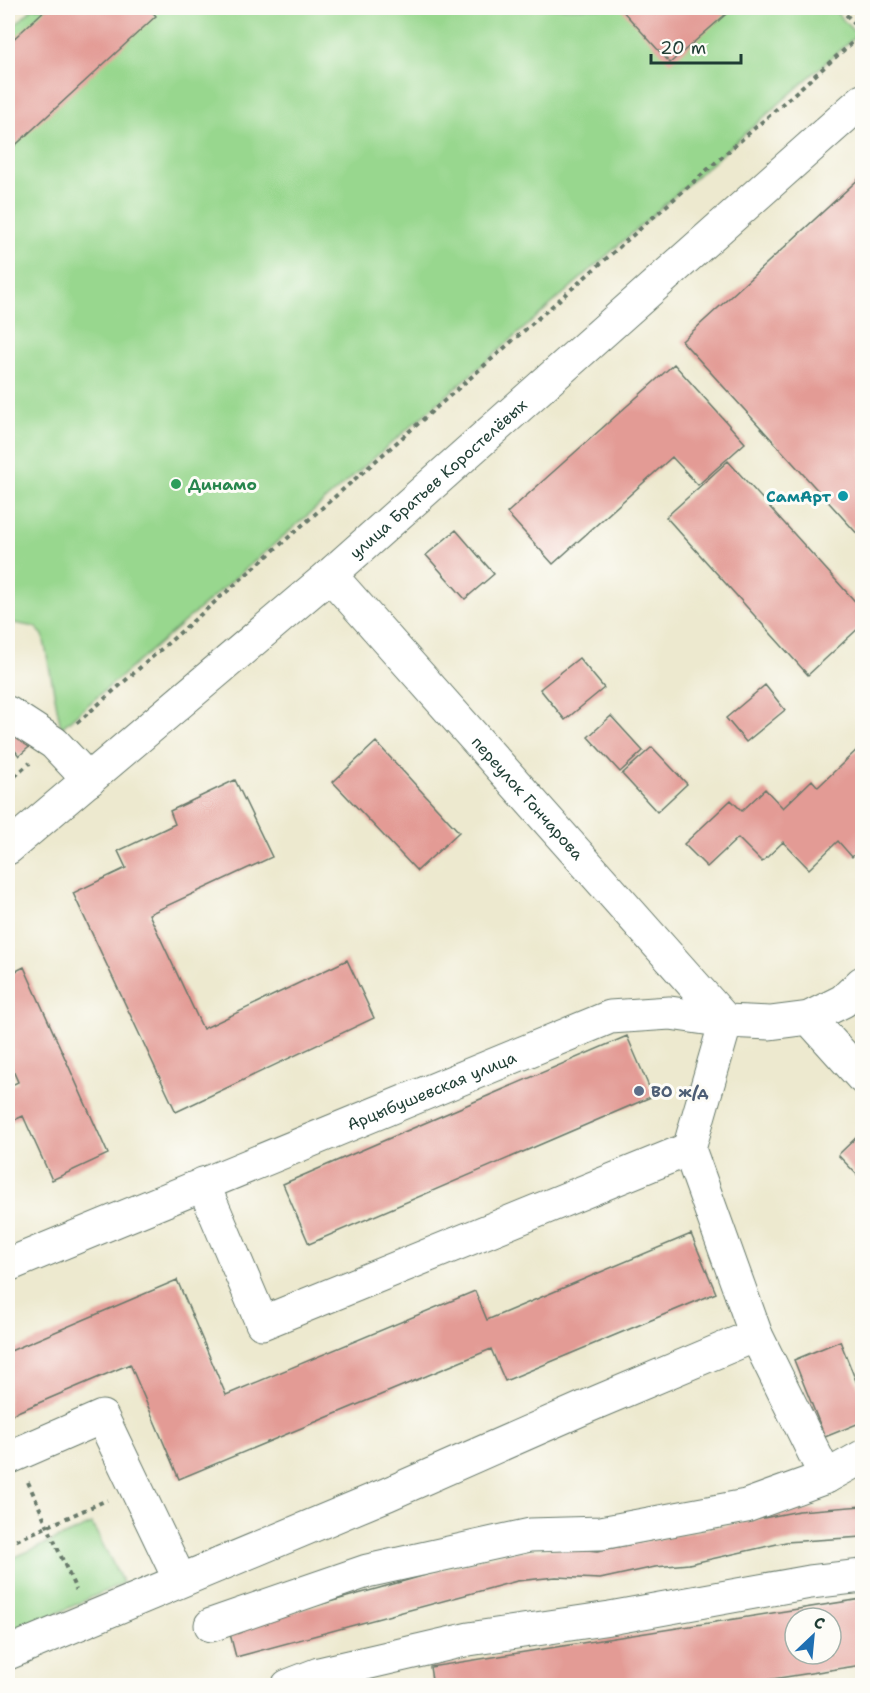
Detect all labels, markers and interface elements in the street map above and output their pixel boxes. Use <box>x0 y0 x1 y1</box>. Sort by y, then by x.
scale bar <box>651 27 741 65</box>
text: 20 m <box>660 36 706 60</box>
street label: улица Братьев Коростелёвых <box>345 394 532 564</box>
place label: Динамо <box>188 474 257 495</box>
marker: Динамо <box>169 477 183 491</box>
place label: СамАрт <box>766 486 831 507</box>
marker: СамАрт <box>836 489 850 503</box>
street label: переулок Гончарова <box>467 732 588 864</box>
street label: Арцыбушевская улица <box>344 1047 519 1135</box>
place label: ВО ж/д <box>651 1081 709 1102</box>
marker: ВО ж/д <box>632 1084 646 1098</box>
north arrow <box>783 1606 843 1666</box>
text: С <box>810 1611 829 1635</box>

